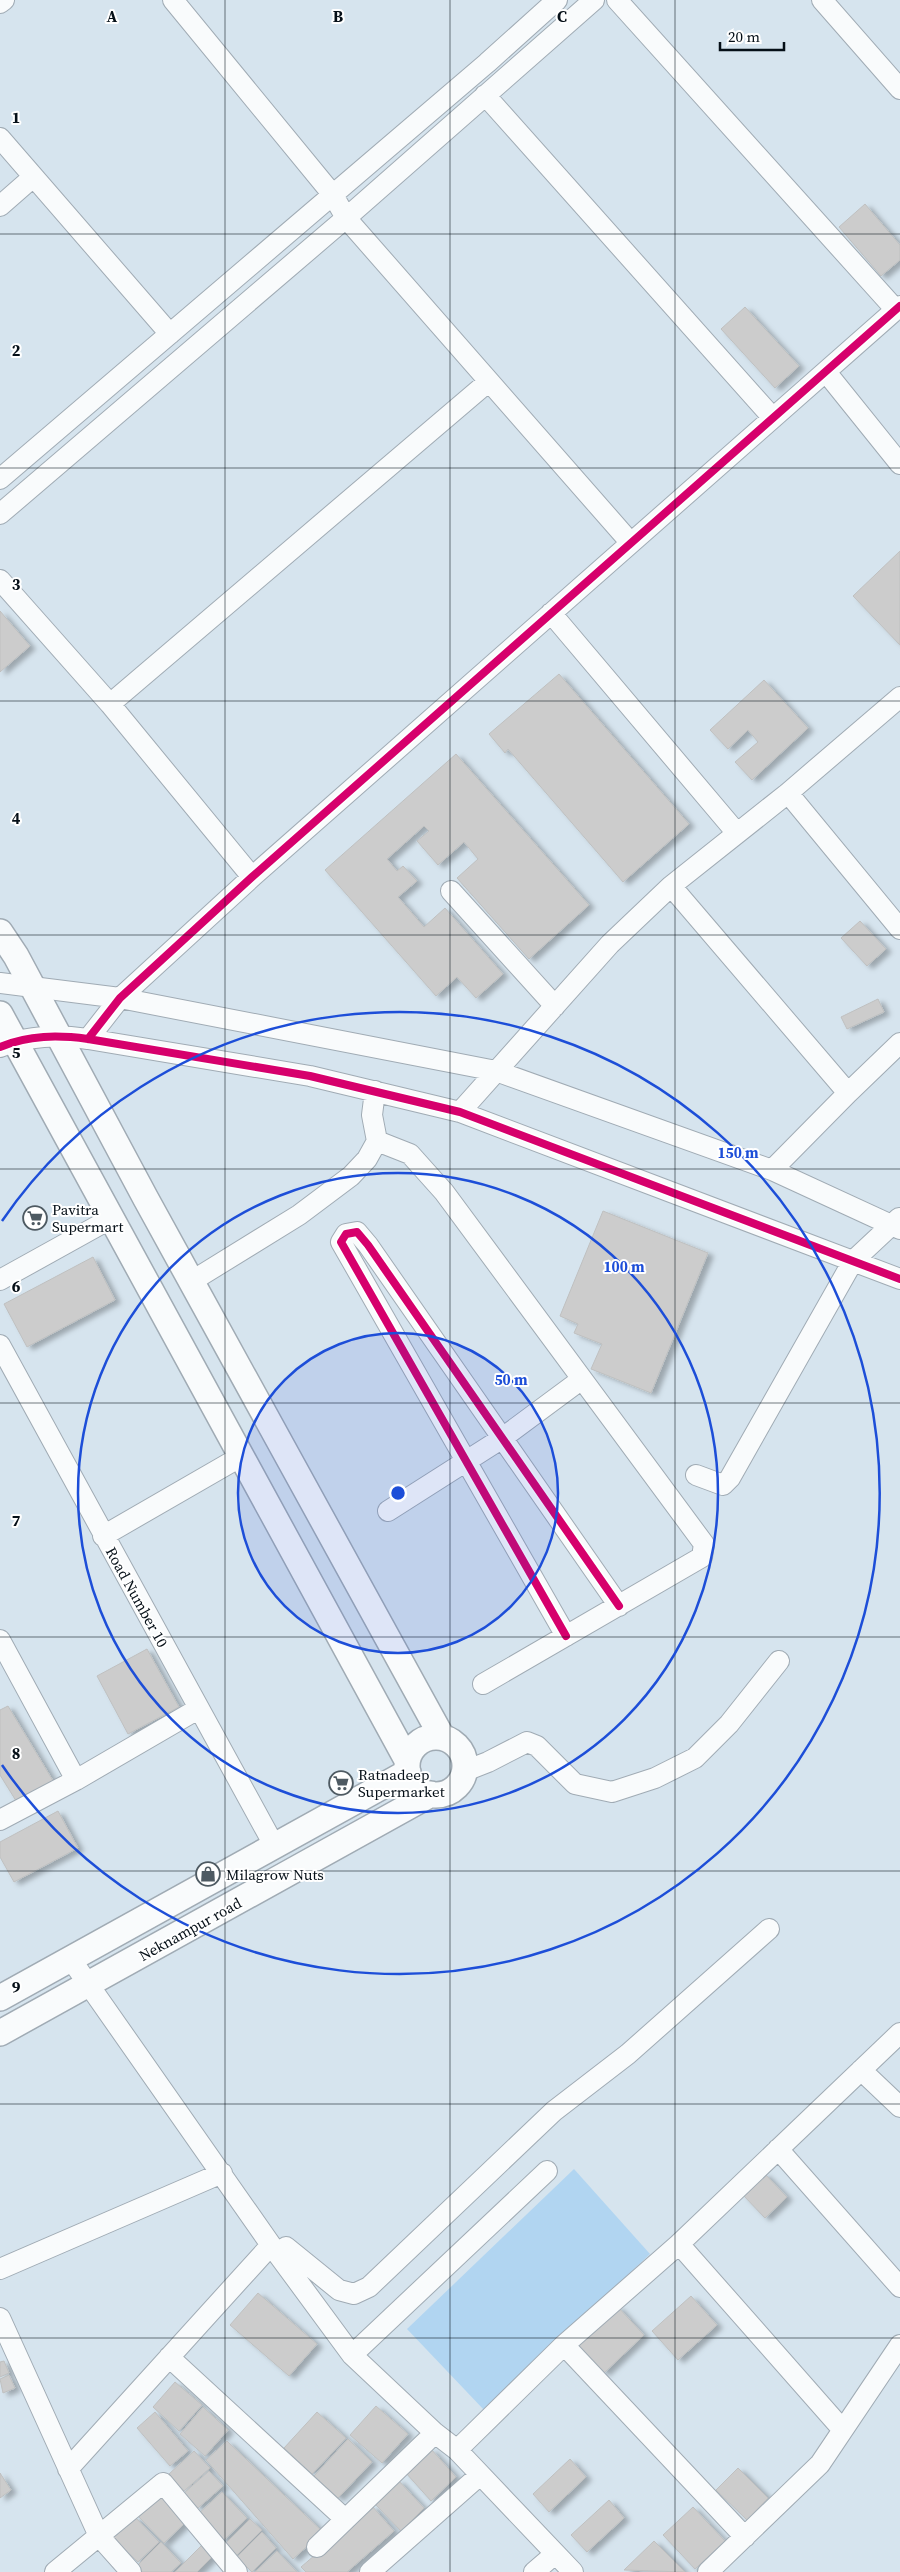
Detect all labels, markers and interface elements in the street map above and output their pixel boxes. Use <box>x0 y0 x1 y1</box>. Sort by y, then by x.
text: A <box>107 5 118 27</box>
text: B <box>333 5 344 27</box>
text: C <box>557 5 567 27</box>
scale bar <box>720 20 784 52</box>
text: 20 m <box>728 26 760 47</box>
text: 1 <box>12 106 20 128</box>
text: 2 <box>12 339 21 361</box>
text: 3 <box>12 573 21 595</box>
text: 4 <box>12 807 21 829</box>
text: 5 <box>12 1041 21 1063</box>
text: 150 m <box>717 1142 759 1163</box>
place label: Pavitra Supermart <box>52 1199 124 1237</box>
supermarket icon: Pavitra Supermart <box>22 1205 48 1231</box>
text: 100 m <box>603 1256 645 1277</box>
text: 6 <box>12 1275 21 1297</box>
text: 50 m <box>494 1369 528 1390</box>
centre of rings <box>389 1484 407 1502</box>
text: 7 <box>12 1509 21 1531</box>
street label: Road Number 10 <box>101 1543 173 1651</box>
text: 8 <box>12 1742 20 1764</box>
place label: Ratnadeep Supermarket <box>358 1764 445 1802</box>
supermarket icon: Ratnadeep Supermarket <box>328 1770 354 1796</box>
shop icon: Milagrow Nuts <box>195 1861 221 1887</box>
place label: Milagrow Nuts <box>226 1864 324 1885</box>
street label: Neknampur road <box>135 1892 245 1966</box>
text: 9 <box>12 1976 21 1998</box>

